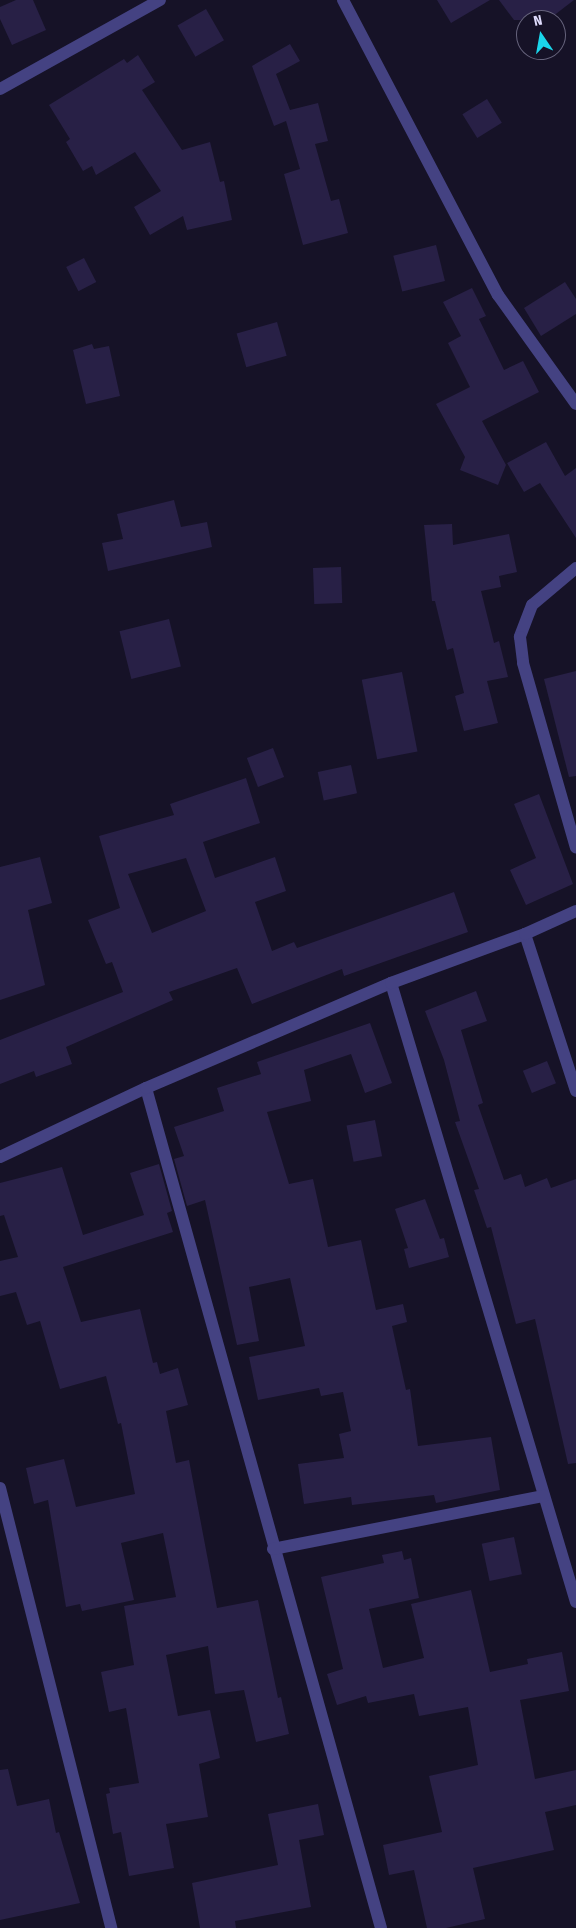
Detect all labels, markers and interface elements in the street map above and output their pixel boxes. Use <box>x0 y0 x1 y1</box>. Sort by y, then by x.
north arrow <box>516 10 566 60</box>
text: N <box>532 12 544 30</box>

